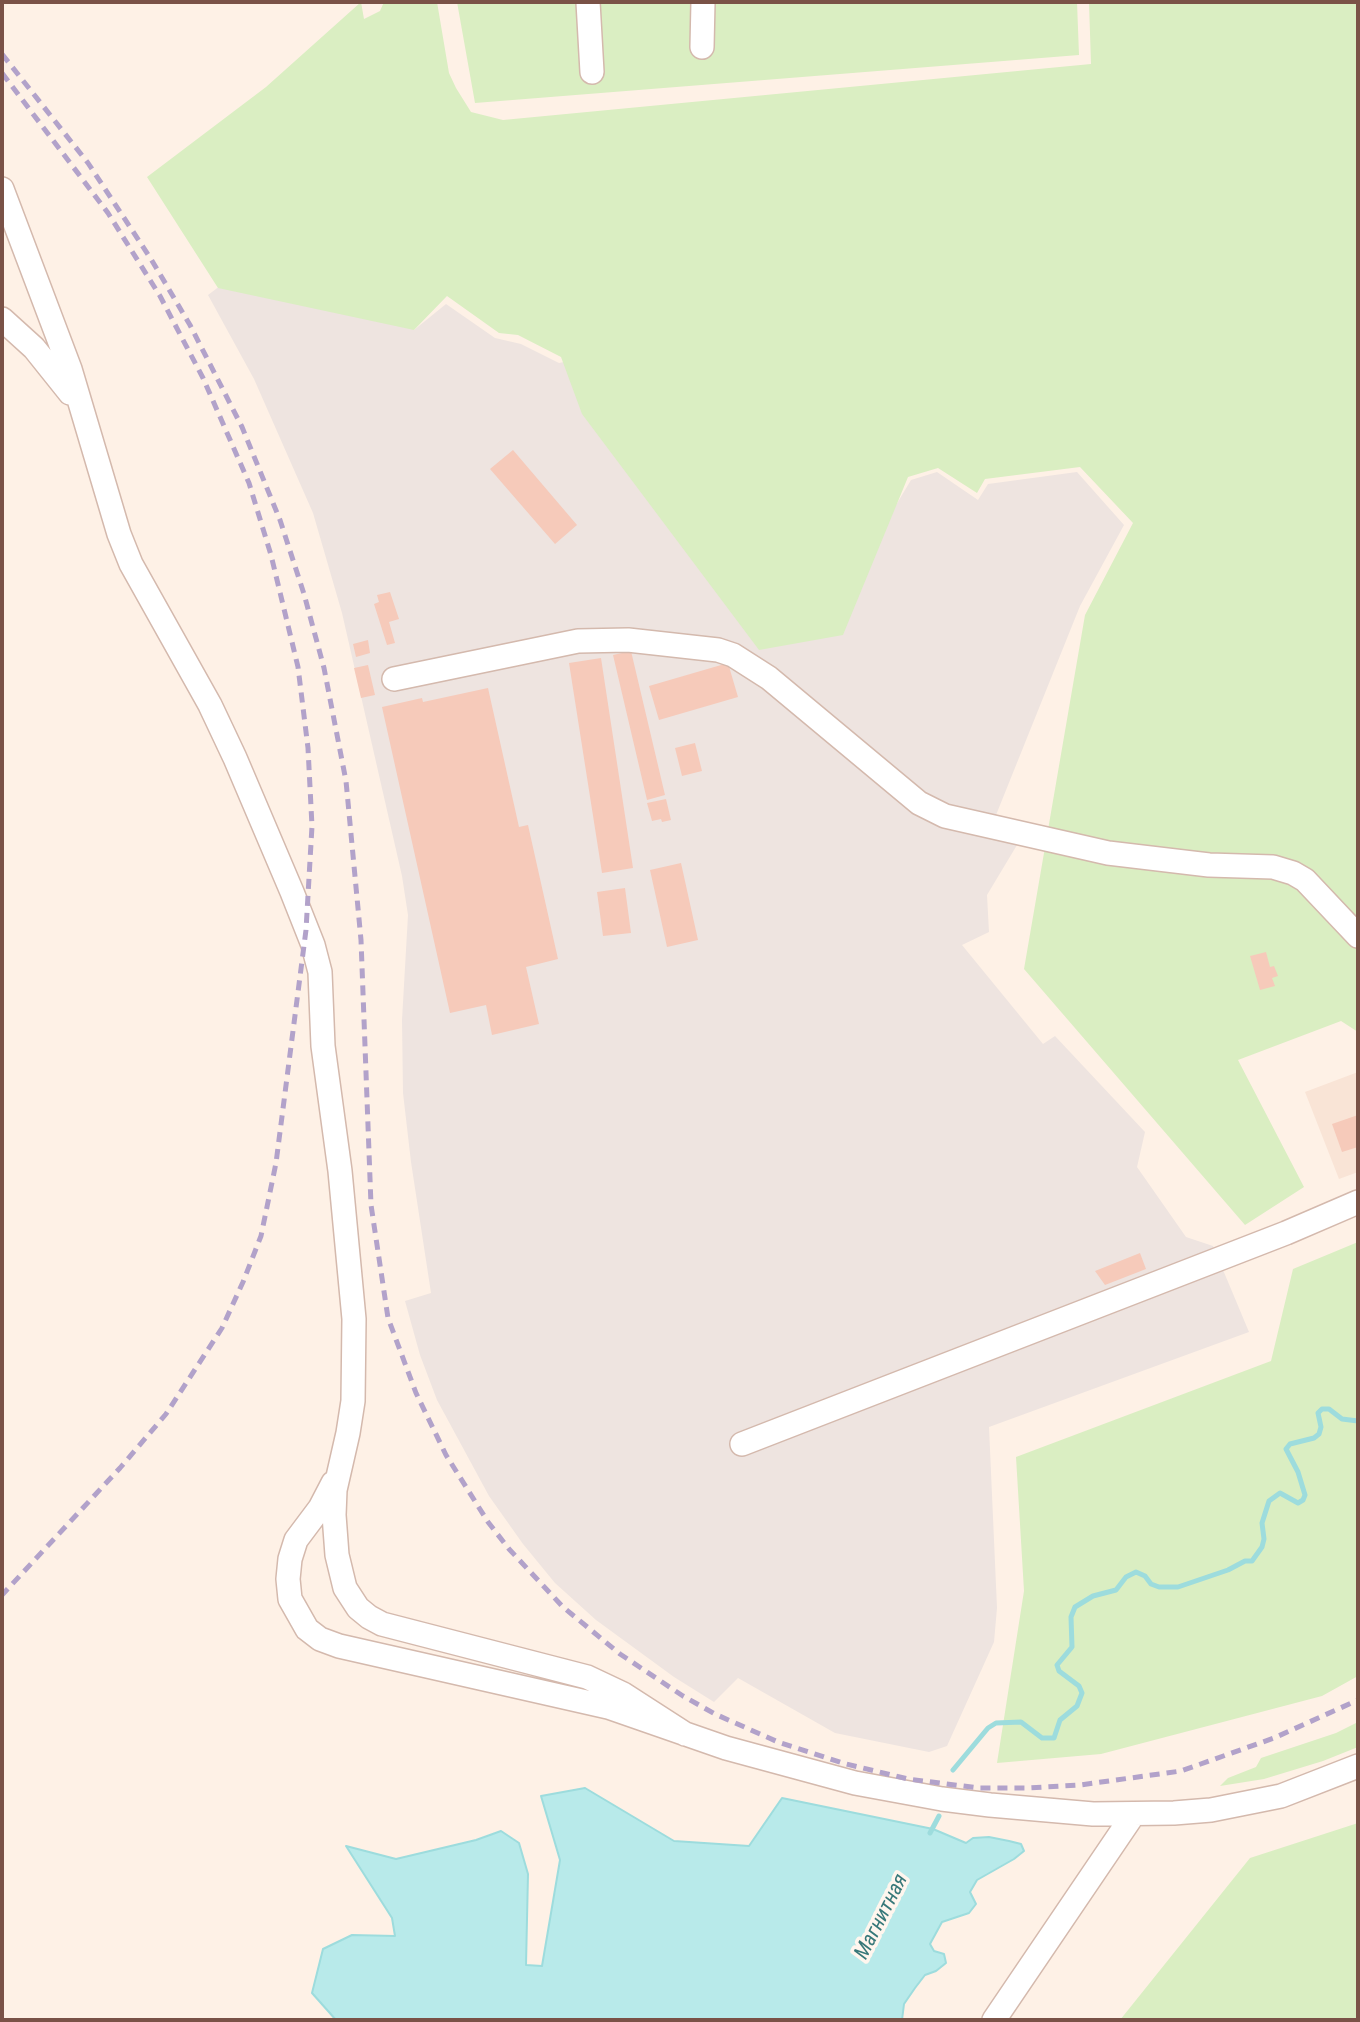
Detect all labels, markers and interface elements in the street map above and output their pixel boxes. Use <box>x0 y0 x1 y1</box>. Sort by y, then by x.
water label: Магнитная <box>850 1870 914 1964</box>

